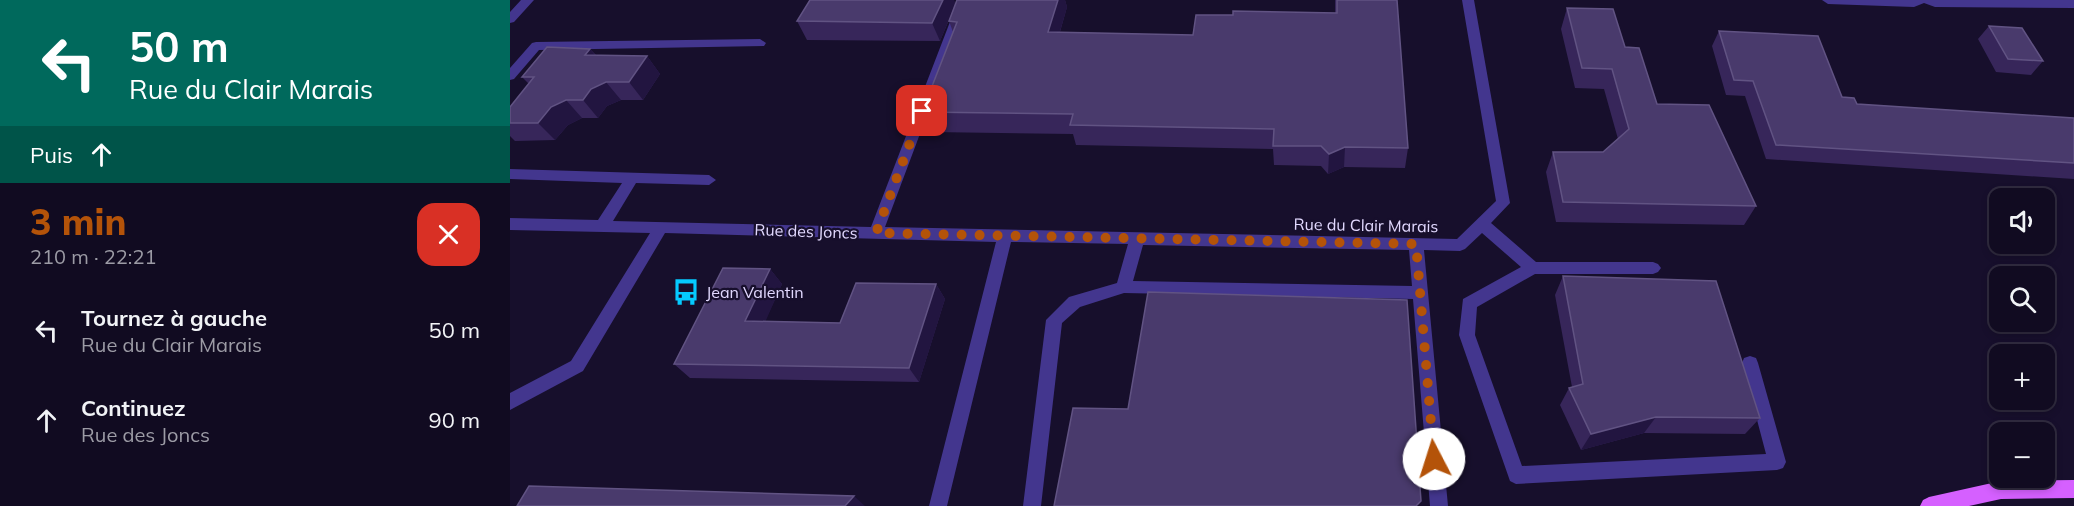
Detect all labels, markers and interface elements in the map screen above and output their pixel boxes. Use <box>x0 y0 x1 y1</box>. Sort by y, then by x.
text: 50 m <box>129 20 229 73</box>
icon: left <box>30 24 108 102</box>
text: Rue du Clair Marais <box>129 72 373 106</box>
pin <box>896 85 947 136</box>
icon: arrive <box>905 94 938 127</box>
icon: ahead <box>85 138 118 171</box>
text: Puis <box>30 141 73 169</box>
map controls <box>1989 188 2055 488</box>
button: sound <box>1989 188 2055 254</box>
text: 3 min <box>30 199 126 244</box>
button: close <box>417 203 480 266</box>
street label: Rue du Clair Marais <box>1293 214 1439 236</box>
street label: Rue des Joncs <box>754 219 858 243</box>
text: 210 m · 22:21 <box>30 244 156 269</box>
button: search <box>1989 266 2055 332</box>
bus stop icon: Jean Valentin <box>671 277 701 307</box>
place label: Jean Valentin <box>706 282 804 302</box>
text: Tournez à gauche <box>81 304 267 332</box>
icon: left <box>30 314 63 347</box>
text: 50 m <box>429 316 480 344</box>
text: Rue du Clair Marais <box>81 332 262 357</box>
button: + <box>1989 344 2055 410</box>
text: Continuez <box>81 394 186 422</box>
icon: ahead <box>30 404 63 437</box>
text: 90 m <box>429 406 480 434</box>
text: Rue des Joncs <box>81 422 210 447</box>
button: − <box>1989 422 2055 488</box>
position arrow <box>1402 427 1466 491</box>

